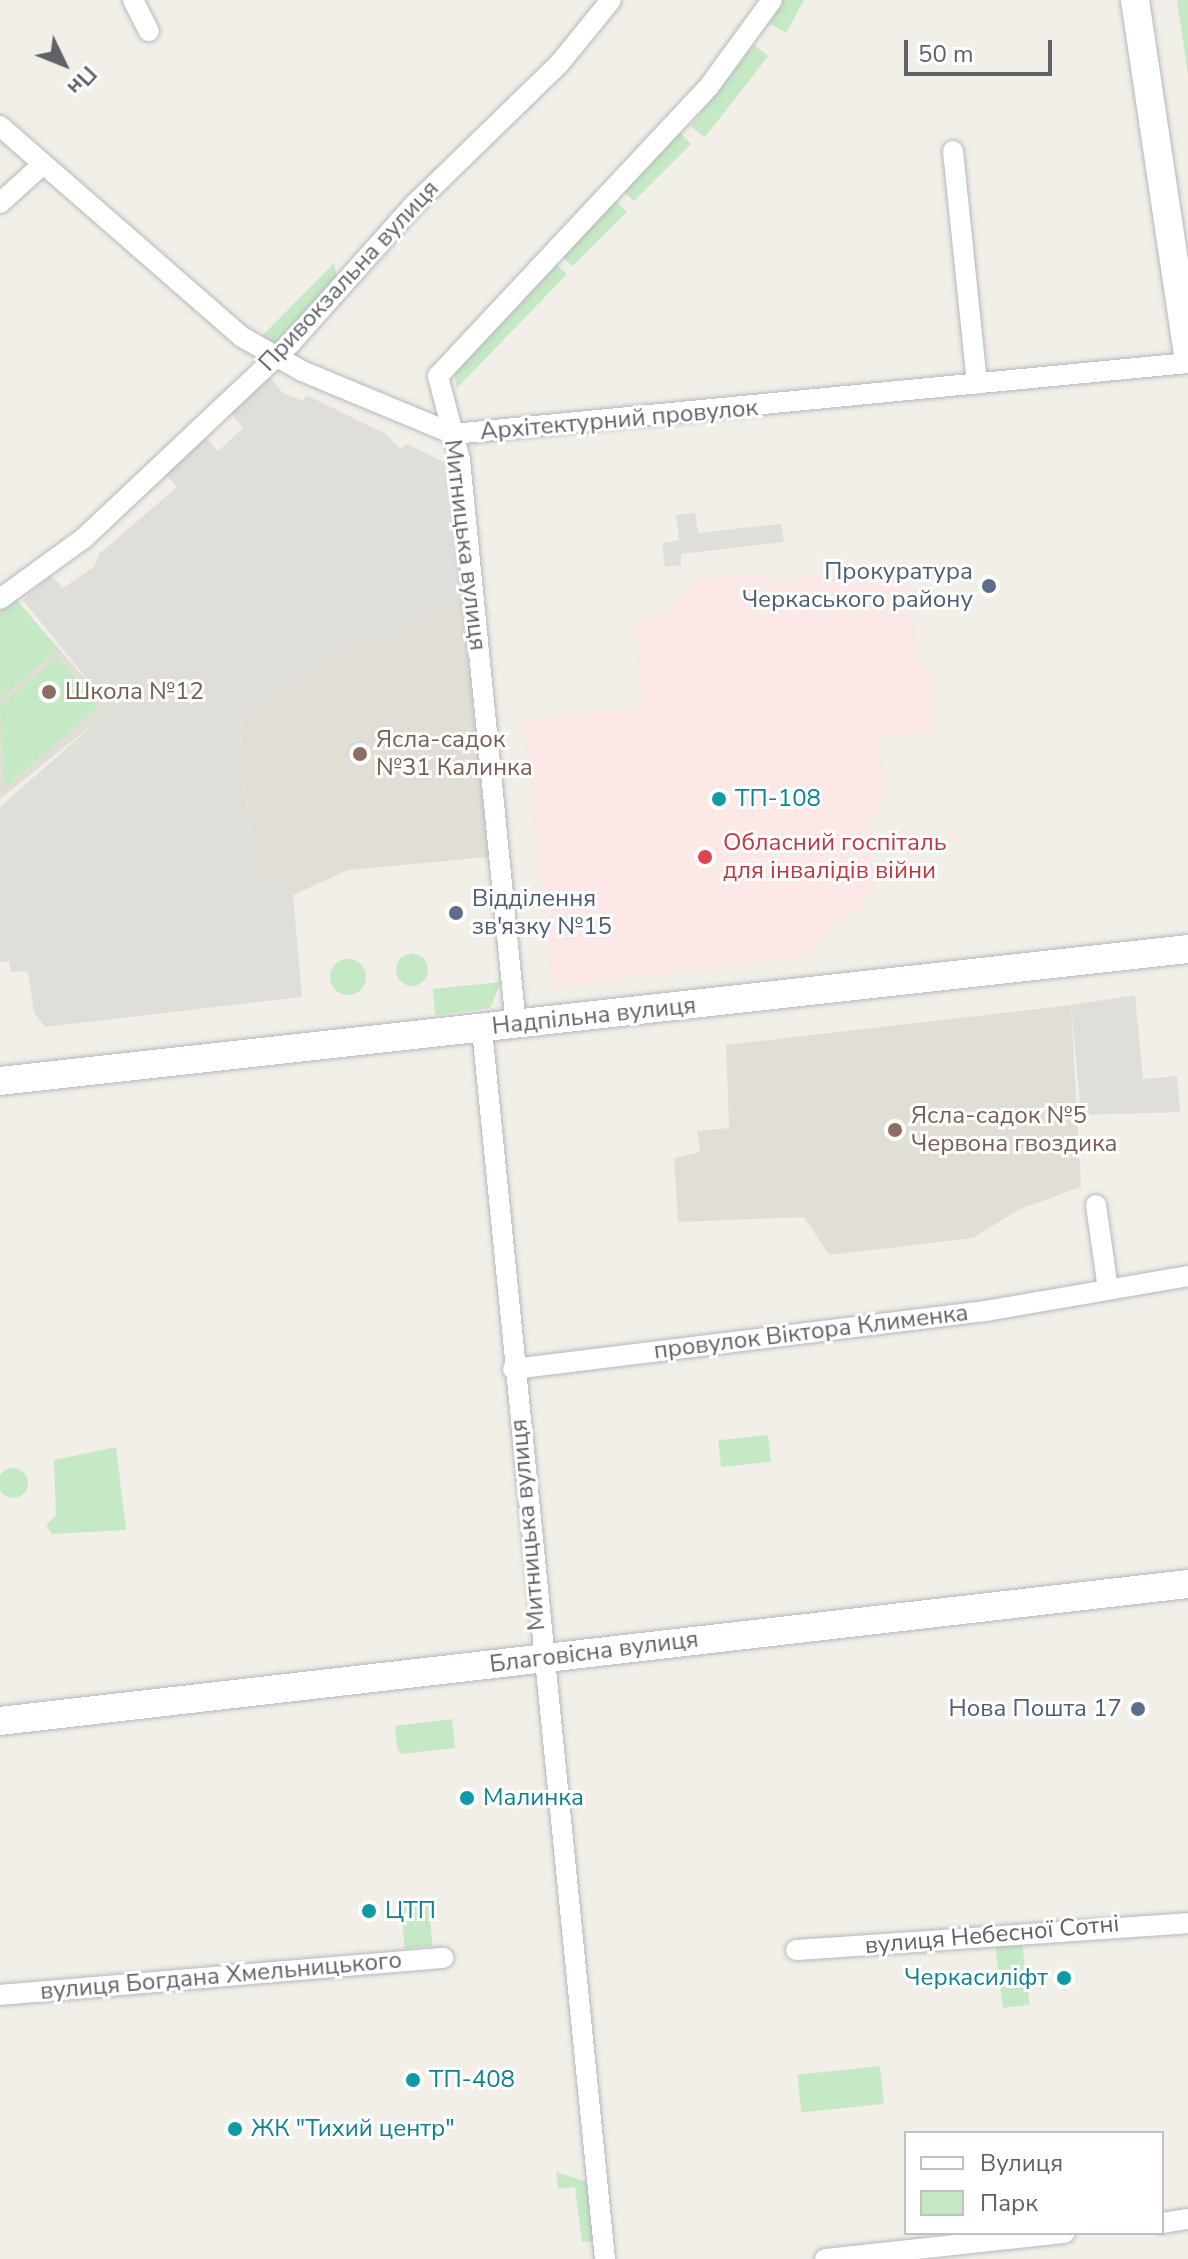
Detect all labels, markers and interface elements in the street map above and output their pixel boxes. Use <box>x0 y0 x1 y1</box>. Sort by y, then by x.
north arrow <box>24 24 104 104</box>
scale bar <box>908 24 1056 74</box>
text: 50 m <box>918 38 974 70</box>
text: Пн <box>60 59 103 102</box>
street label: Привокзальна вулиця <box>253 175 445 377</box>
street label: Архітектурний провулок <box>479 393 759 447</box>
street label: Митницька вулиця <box>438 438 492 652</box>
place label: Прокуратура Черкаського району <box>742 558 973 614</box>
marker: Прокуратура Черкаського району <box>980 577 998 595</box>
place label: Школа №12 <box>65 678 204 706</box>
marker: Школа №12 <box>40 683 58 701</box>
place label: Ясла-садок №31 Калинка <box>376 726 533 782</box>
marker: Ясла-садок №31 Калинка <box>351 745 369 763</box>
place label: ТП-108 <box>735 785 821 813</box>
marker: ТП-108 <box>710 790 728 808</box>
place label: Обласний госпіталь для інвалідів війни <box>723 829 947 885</box>
marker: Обласний госпіталь для інвалідів війни <box>694 846 716 868</box>
place label: Відділення зв'язку №15 <box>472 885 612 941</box>
marker: Відділення зв'язку №15 <box>447 904 465 922</box>
street label: Надпільна вулиця <box>490 991 698 1041</box>
place label: Ясла-садок №5 Червона гвоздика <box>911 1102 1117 1158</box>
marker: Ясла-садок №5 Червона гвоздика <box>886 1121 904 1139</box>
street label: провулок Віктора Клименка <box>652 1298 970 1366</box>
street label: Митницька вулиця <box>504 1418 552 1632</box>
street label: Благовісна вулиця <box>488 1625 700 1679</box>
place label: Нова Пошта 17 <box>948 1695 1122 1723</box>
marker: Нова Пошта 17 <box>1129 1700 1147 1718</box>
place label: Малинка <box>483 1784 584 1812</box>
marker: Малинка <box>458 1789 476 1807</box>
place label: ЦТП <box>385 1897 436 1925</box>
marker: ЦТП <box>360 1902 378 1920</box>
street label: вулиця Небесної Сотні <box>864 1910 1120 1960</box>
street label: вулиця Богдана Хмельницького <box>39 1946 403 2006</box>
place label: Черкасиліфт <box>904 1964 1048 1992</box>
marker: Черкасиліфт <box>1055 1969 1073 1987</box>
place label: ТП-408 <box>429 2066 515 2094</box>
marker: ТП-408 <box>404 2071 422 2089</box>
place label: ЖК "Тихий центр" <box>251 2115 455 2143</box>
marker: ЖК "Тихий центр" <box>226 2120 244 2138</box>
legend <box>904 2131 1164 2235</box>
text: Вулиця <box>980 2147 1063 2179</box>
text: Парк <box>980 2187 1038 2219</box>

